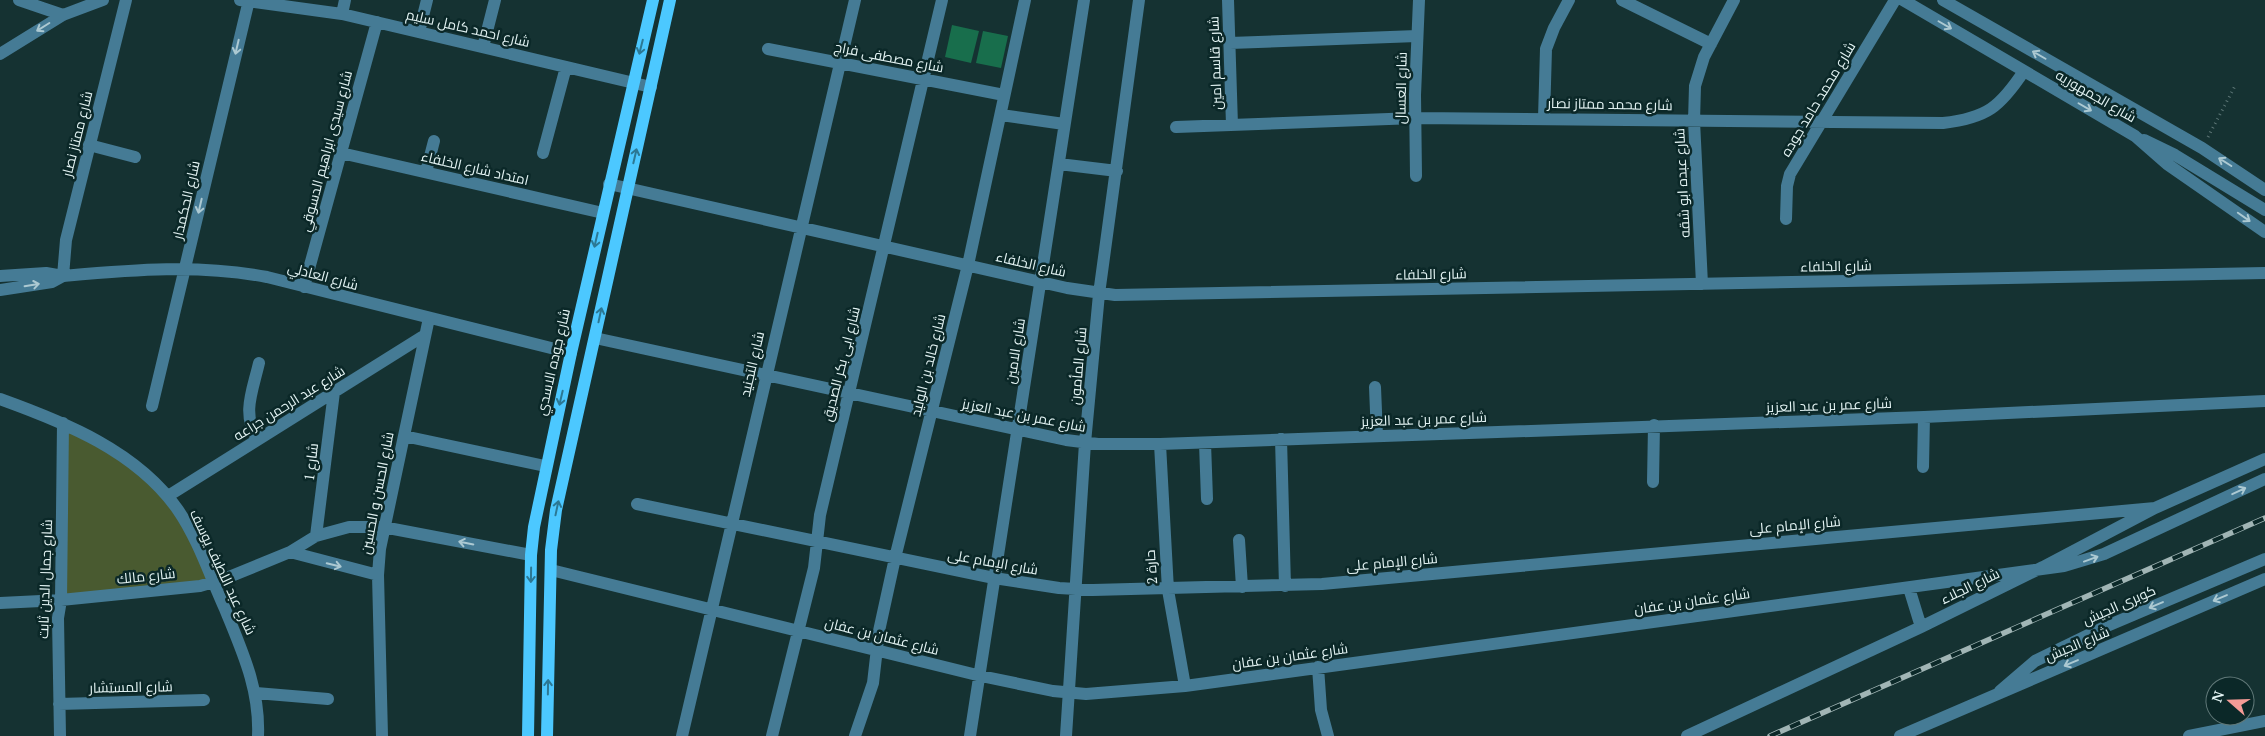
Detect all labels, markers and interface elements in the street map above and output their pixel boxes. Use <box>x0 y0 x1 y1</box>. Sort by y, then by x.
street label: شارع احمد كامل سليم <box>404 4 532 52</box>
street label: شارع قاسم امين <box>1203 16 1227 110</box>
one-way arrow <box>1937 20 1952 30</box>
one-way arrow <box>36 22 50 32</box>
street label: شارع مصطفى فراج <box>833 37 946 76</box>
street label: شارع محمد حامد جوده <box>1776 38 1859 160</box>
one-way arrow <box>232 39 241 55</box>
one-way arrow <box>636 39 645 55</box>
one-way arrow <box>2031 50 2046 60</box>
street label: شارع العسال <box>1390 52 1411 124</box>
street label: شارع الجمهوريه <box>2053 65 2140 126</box>
street label: شارع سيدى ابراهيم الدسوقي <box>295 68 359 234</box>
street label: شارع ممتاز نصار <box>56 89 96 180</box>
street label: شارع محمد ممتاز نصار <box>1546 93 1673 114</box>
one-way arrow <box>2078 102 2093 112</box>
street label: شارع عبده ابو شقه <box>1669 128 1694 238</box>
street label: امتداد شارع الخلفاء <box>419 146 531 189</box>
one-way arrow <box>631 149 640 165</box>
one-way arrow <box>2218 157 2232 167</box>
street label: شارع الحكمدار <box>167 159 204 242</box>
one-way arrow <box>195 197 204 213</box>
one-way arrow <box>2237 212 2251 222</box>
one-way arrow <box>591 231 600 247</box>
street label: شارع الخلفاء <box>994 246 1068 281</box>
street label: شارع الخلفاء <box>1800 255 1872 276</box>
street label: شارع العادلي <box>285 257 360 297</box>
street label: شارع الخلفاء <box>1395 263 1467 284</box>
one-way arrow <box>24 280 40 290</box>
street label: شارع ابى بكر الصديق <box>817 304 864 423</box>
street label: شارع جوده الاسدي <box>531 307 577 418</box>
one-way arrow <box>596 307 605 323</box>
street label: شارع خالد بن الوليد <box>906 312 949 418</box>
street label: شارع الامين <box>1000 317 1029 385</box>
street label: شارع المأمون <box>1065 326 1090 406</box>
street label: شارع التجنيد <box>735 329 768 398</box>
street label: شارع عبد الرحمن جراعه <box>229 361 348 445</box>
one-way arrow <box>555 390 565 406</box>
street label: شارع عمر بن عبد العزيز <box>960 393 1088 436</box>
street label: شارع عمر بن عبد العزيز <box>1765 393 1892 416</box>
street label: شارع عمر بن عبد العزيز <box>1360 407 1487 430</box>
street label: شارع الحسن و الحسين <box>355 430 398 556</box>
street label: شارع 1 <box>299 442 322 482</box>
one-way arrow <box>2231 486 2246 495</box>
one-way arrow <box>553 500 562 516</box>
street label: شارع عبد اللطيف يوسف <box>186 506 261 638</box>
street label: شارع الإمام على <box>1748 511 1842 539</box>
street label: شارع جمال الدين ثابت <box>33 519 56 639</box>
one-way arrow <box>458 537 474 547</box>
street label: شارع الإمام على <box>946 544 1040 580</box>
street label: شارع الإمام على <box>1345 548 1439 576</box>
street label: حارة 2 <box>1140 549 1161 585</box>
one-way arrow <box>2083 554 2098 563</box>
one-way arrow <box>325 561 341 570</box>
street label: شارع مالك <box>116 563 176 588</box>
street label: شارع الجلاء <box>1937 563 2003 608</box>
one-way arrow <box>526 567 535 583</box>
street label: كوبرى الجيش <box>2079 580 2158 629</box>
street label: شارع عثمان بن عفان <box>1633 583 1751 618</box>
one-way arrow <box>2213 594 2228 604</box>
one-way arrow <box>2149 601 2164 610</box>
street label: شارع عثمان بن عفان <box>823 612 941 659</box>
street label: شارع الجيش <box>2042 621 2112 666</box>
street label: شارع عثمان بن عفان <box>1231 638 1349 673</box>
one-way arrow <box>2064 659 2079 668</box>
street label: شارع المستشار <box>88 676 173 697</box>
north arrow <box>2205 676 2255 726</box>
one-way arrow <box>543 680 553 696</box>
text: N <box>2207 688 2228 705</box>

